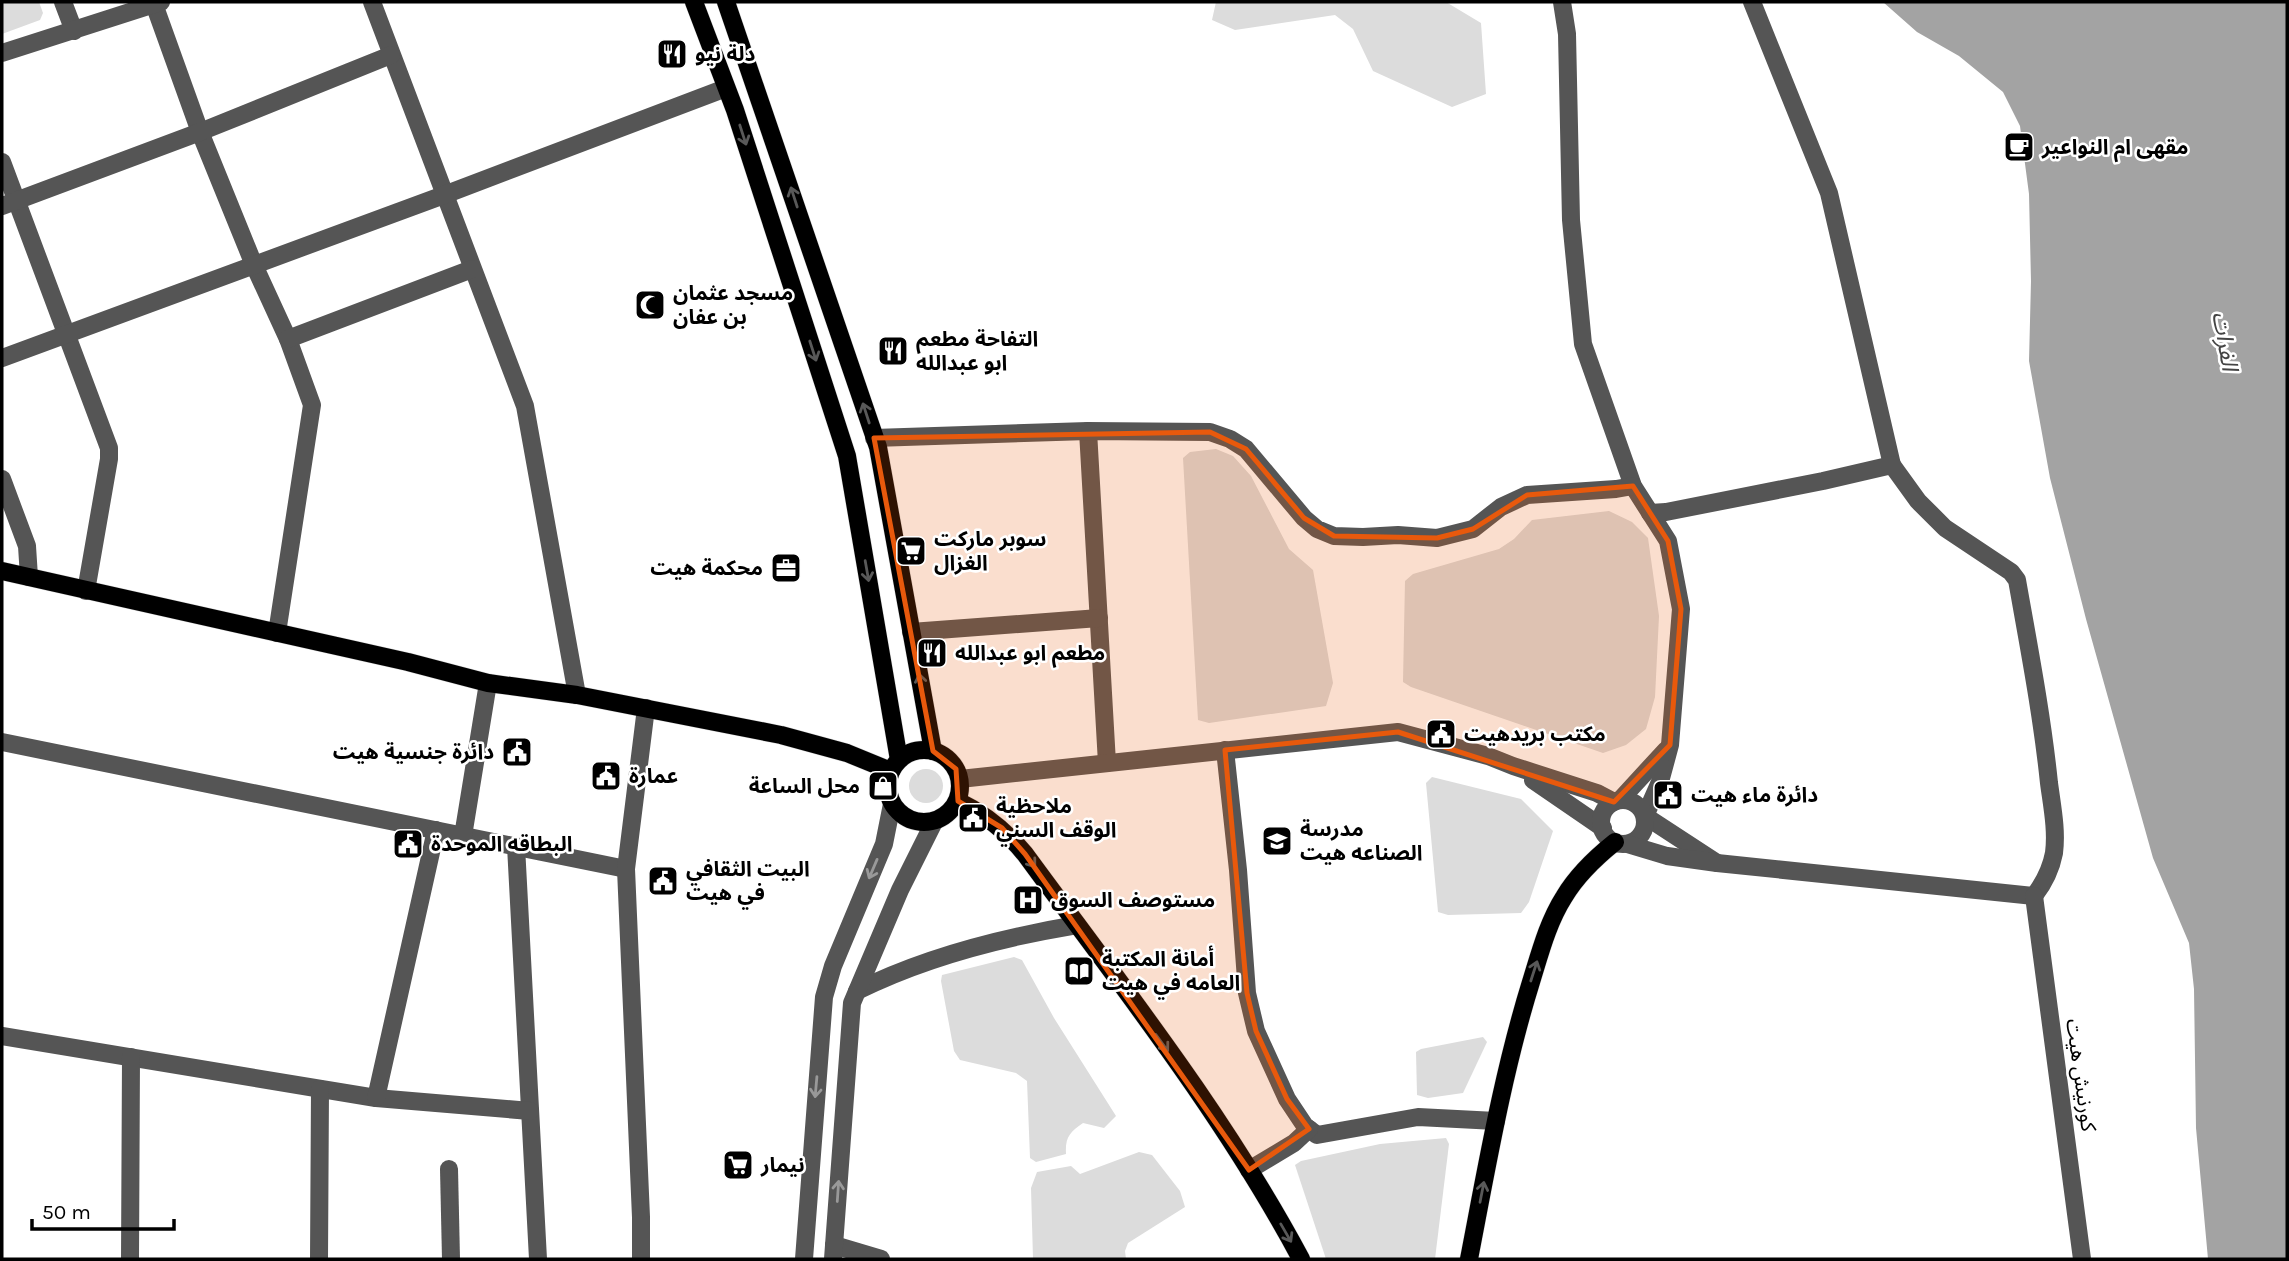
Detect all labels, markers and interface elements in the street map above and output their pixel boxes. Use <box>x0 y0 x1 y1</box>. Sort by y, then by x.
restaurant icon: دلة نيو <box>655 37 689 71</box>
place label: دلة نيو <box>695 42 755 66</box>
one-way arrow <box>738 123 750 145</box>
cafe icon: مقهى ام النواعير <box>2002 130 2036 164</box>
place label: مقهى ام النواعير <box>2041 135 2189 163</box>
one-way arrow <box>787 187 799 209</box>
place label: مسجد عثمان بن عفان <box>673 281 793 329</box>
mosque icon: مسجد عثمان بن عفان <box>633 288 667 322</box>
water label: الفرات <box>2207 309 2244 375</box>
place label: التفاحة مطعم ابو عبدالله <box>916 327 1038 375</box>
restaurant icon: التفاحة مطعم ابو عبدالله <box>876 334 910 368</box>
one-way arrow <box>807 340 820 362</box>
one-way arrow <box>859 402 872 424</box>
place label: سوبر ماركت الغزال <box>934 527 1047 575</box>
supermarket icon: سوبر ماركت الغزال <box>894 534 928 568</box>
office icon: محكمة هيت <box>769 551 803 585</box>
place label: محكمة هيت <box>650 556 763 580</box>
one-way arrow <box>861 560 875 582</box>
restaurant icon: مطعم ابو عبدالله <box>915 636 949 670</box>
place label: مطعم ابو عبدالله <box>955 641 1105 668</box>
one-way arrow <box>914 673 927 696</box>
public building icon: مكتب بريدهيت <box>1424 717 1458 751</box>
place label: مكتب بريدهيت <box>1464 722 1606 746</box>
public building icon: دائرة جنسية هيت <box>500 735 534 769</box>
place label: دائرة جنسية هيت <box>333 740 494 764</box>
public building icon: عمارة <box>589 759 623 793</box>
place label: عمارة <box>629 764 678 788</box>
shop icon: محل الساعة <box>866 769 900 803</box>
place label: محل الساعة <box>749 774 860 798</box>
public building icon: دائرة ماء هيت <box>1651 778 1685 812</box>
place label: دائرة ماء هيت <box>1691 783 1818 807</box>
place label: ملاحظية الوقف السني <box>996 794 1117 847</box>
public building icon: ملاحظية الوقف السني <box>956 801 990 835</box>
place label: مدرسة الصناعه هيت <box>1300 817 1423 865</box>
school or university icon: مدرسة الصناعه هيت <box>1260 824 1294 858</box>
public building icon: البطاقه الموحدة <box>391 827 425 861</box>
place label: البطاقه الموحدة <box>431 832 572 856</box>
one-way arrow <box>1021 849 1036 868</box>
place label: البيت الثقافي في هيت <box>686 857 810 910</box>
one-way arrow <box>866 858 879 880</box>
public building icon: البيت الثقافي في هيت <box>646 864 680 898</box>
hospital icon: مستوصف السوق <box>1011 883 1045 917</box>
place label: مستوصف السوق <box>1051 888 1215 912</box>
place label: أمانة المكتبة العامه في هيت <box>1102 945 1240 1000</box>
library icon: أمانة المكتبة العامه في هيت <box>1062 954 1096 988</box>
one-way arrow <box>1529 960 1542 982</box>
street label: كورنيش هيت <box>2061 1017 2101 1133</box>
one-way arrow <box>1155 1033 1169 1052</box>
one-way arrow <box>809 1075 822 1098</box>
supermarket icon: نيمار <box>721 1148 755 1182</box>
place label: نيمار <box>760 1153 805 1177</box>
one-way arrow <box>832 1180 845 1203</box>
one-way arrow <box>1476 1181 1490 1204</box>
scale bar <box>32 1188 173 1232</box>
text: 50 m <box>42 1200 91 1224</box>
one-way arrow <box>1280 1223 1294 1243</box>

